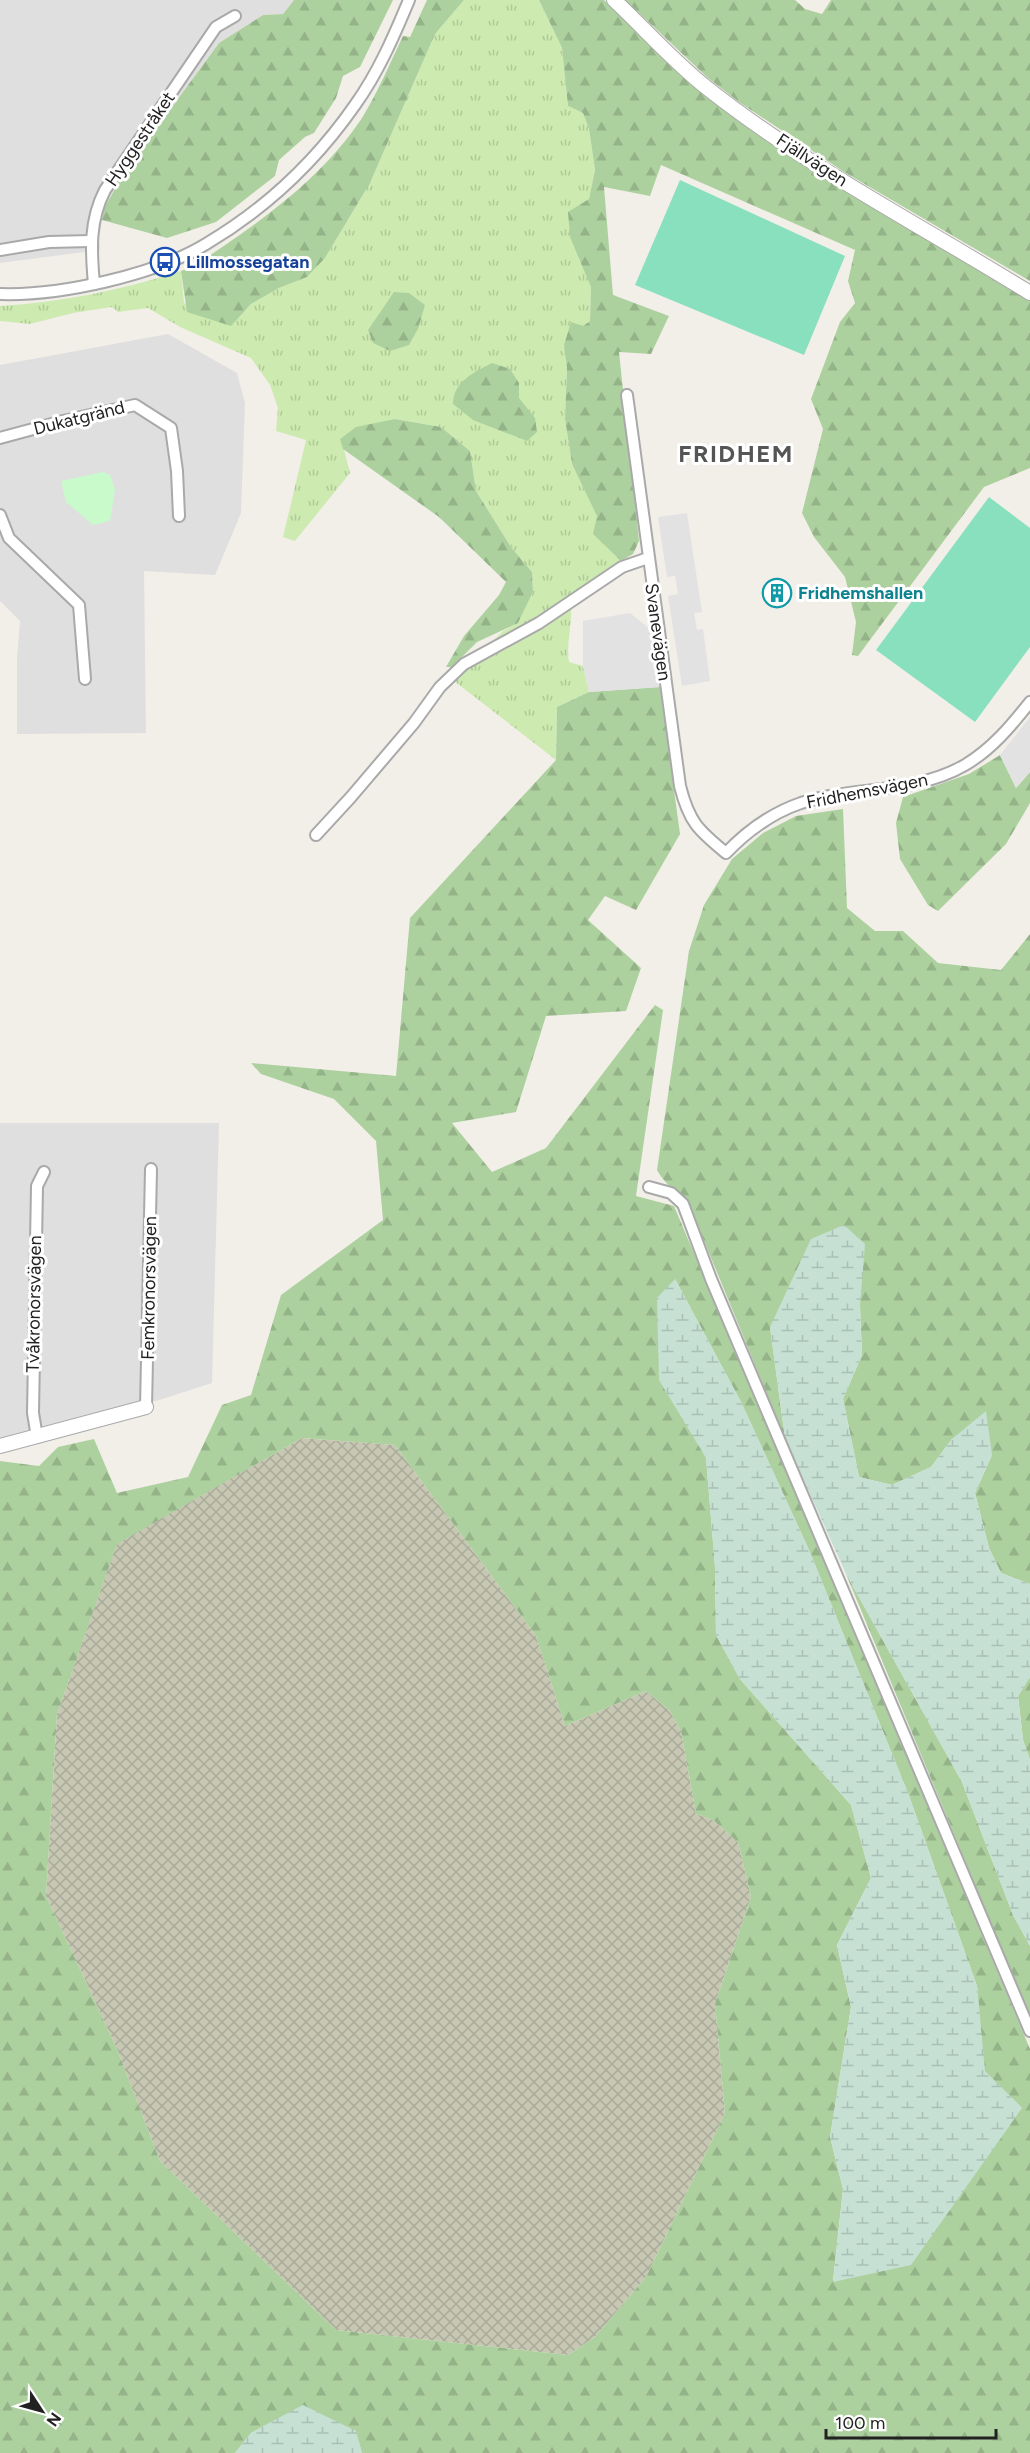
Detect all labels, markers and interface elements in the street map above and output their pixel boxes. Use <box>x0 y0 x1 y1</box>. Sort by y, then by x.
street label: Hyggestråket <box>100 87 180 190</box>
street label: Fjällvägen <box>772 129 852 191</box>
bus stop icon: Lillmossegatan <box>149 246 181 278</box>
place label: Lillmossegatan <box>186 251 309 273</box>
street label: Dukatgränd <box>31 396 127 440</box>
district label: FRIDHEM <box>678 439 794 468</box>
building icon: Fridhemshallen <box>761 577 793 609</box>
street label: Svanevägen <box>640 582 676 682</box>
place label: Fridhemshallen <box>798 582 923 604</box>
street label: Fridhemsvägen <box>805 768 929 814</box>
street label: Femkronorsvägen <box>137 1216 161 1360</box>
street label: Tvåkronorsvägen <box>22 1235 46 1373</box>
north arrow <box>12 2381 72 2441</box>
scale bar <box>826 2402 996 2440</box>
text: N <box>42 2409 65 2430</box>
text: 100 m <box>835 2412 885 2434</box>

